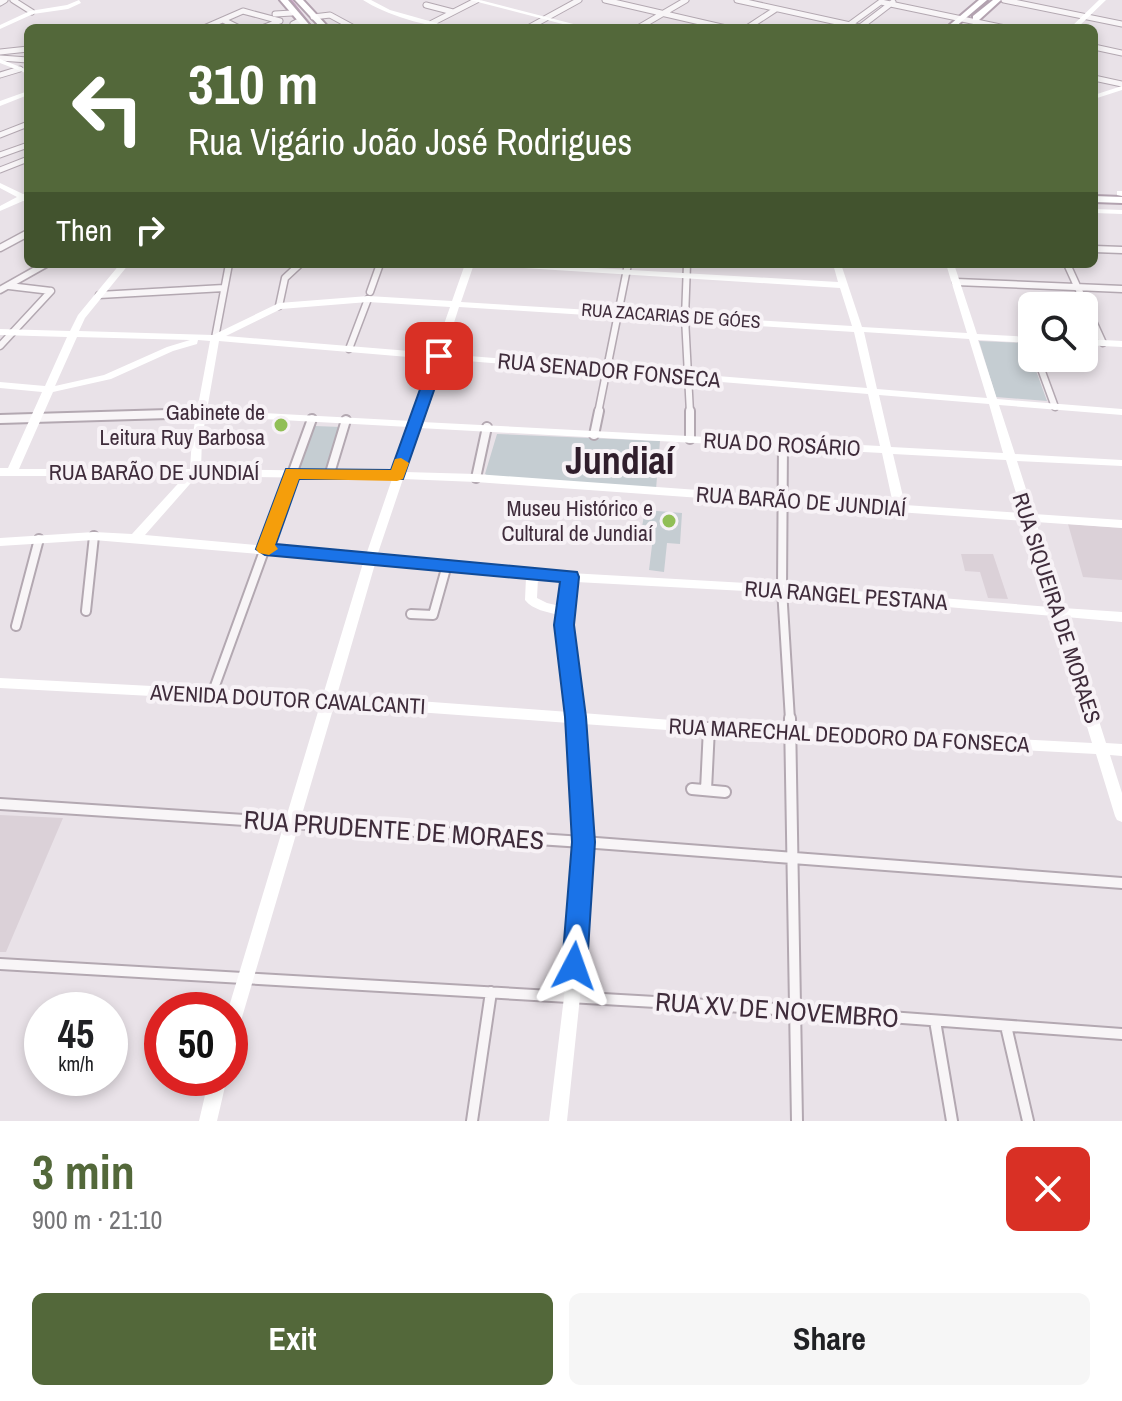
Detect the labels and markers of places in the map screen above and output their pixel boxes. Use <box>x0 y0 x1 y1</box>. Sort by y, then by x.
pin <box>405 322 473 390</box>
place label: Gabinete de Leitura Ruy Barbosa <box>100 397 265 452</box>
marker: Gabinete de Leitura Ruy Barbosa <box>272 416 290 434</box>
place label: Museu Histórico e Cultural de Jundiaí <box>502 493 654 548</box>
marker: Museu Histórico e Cultural de Jundiaí <box>660 512 678 530</box>

